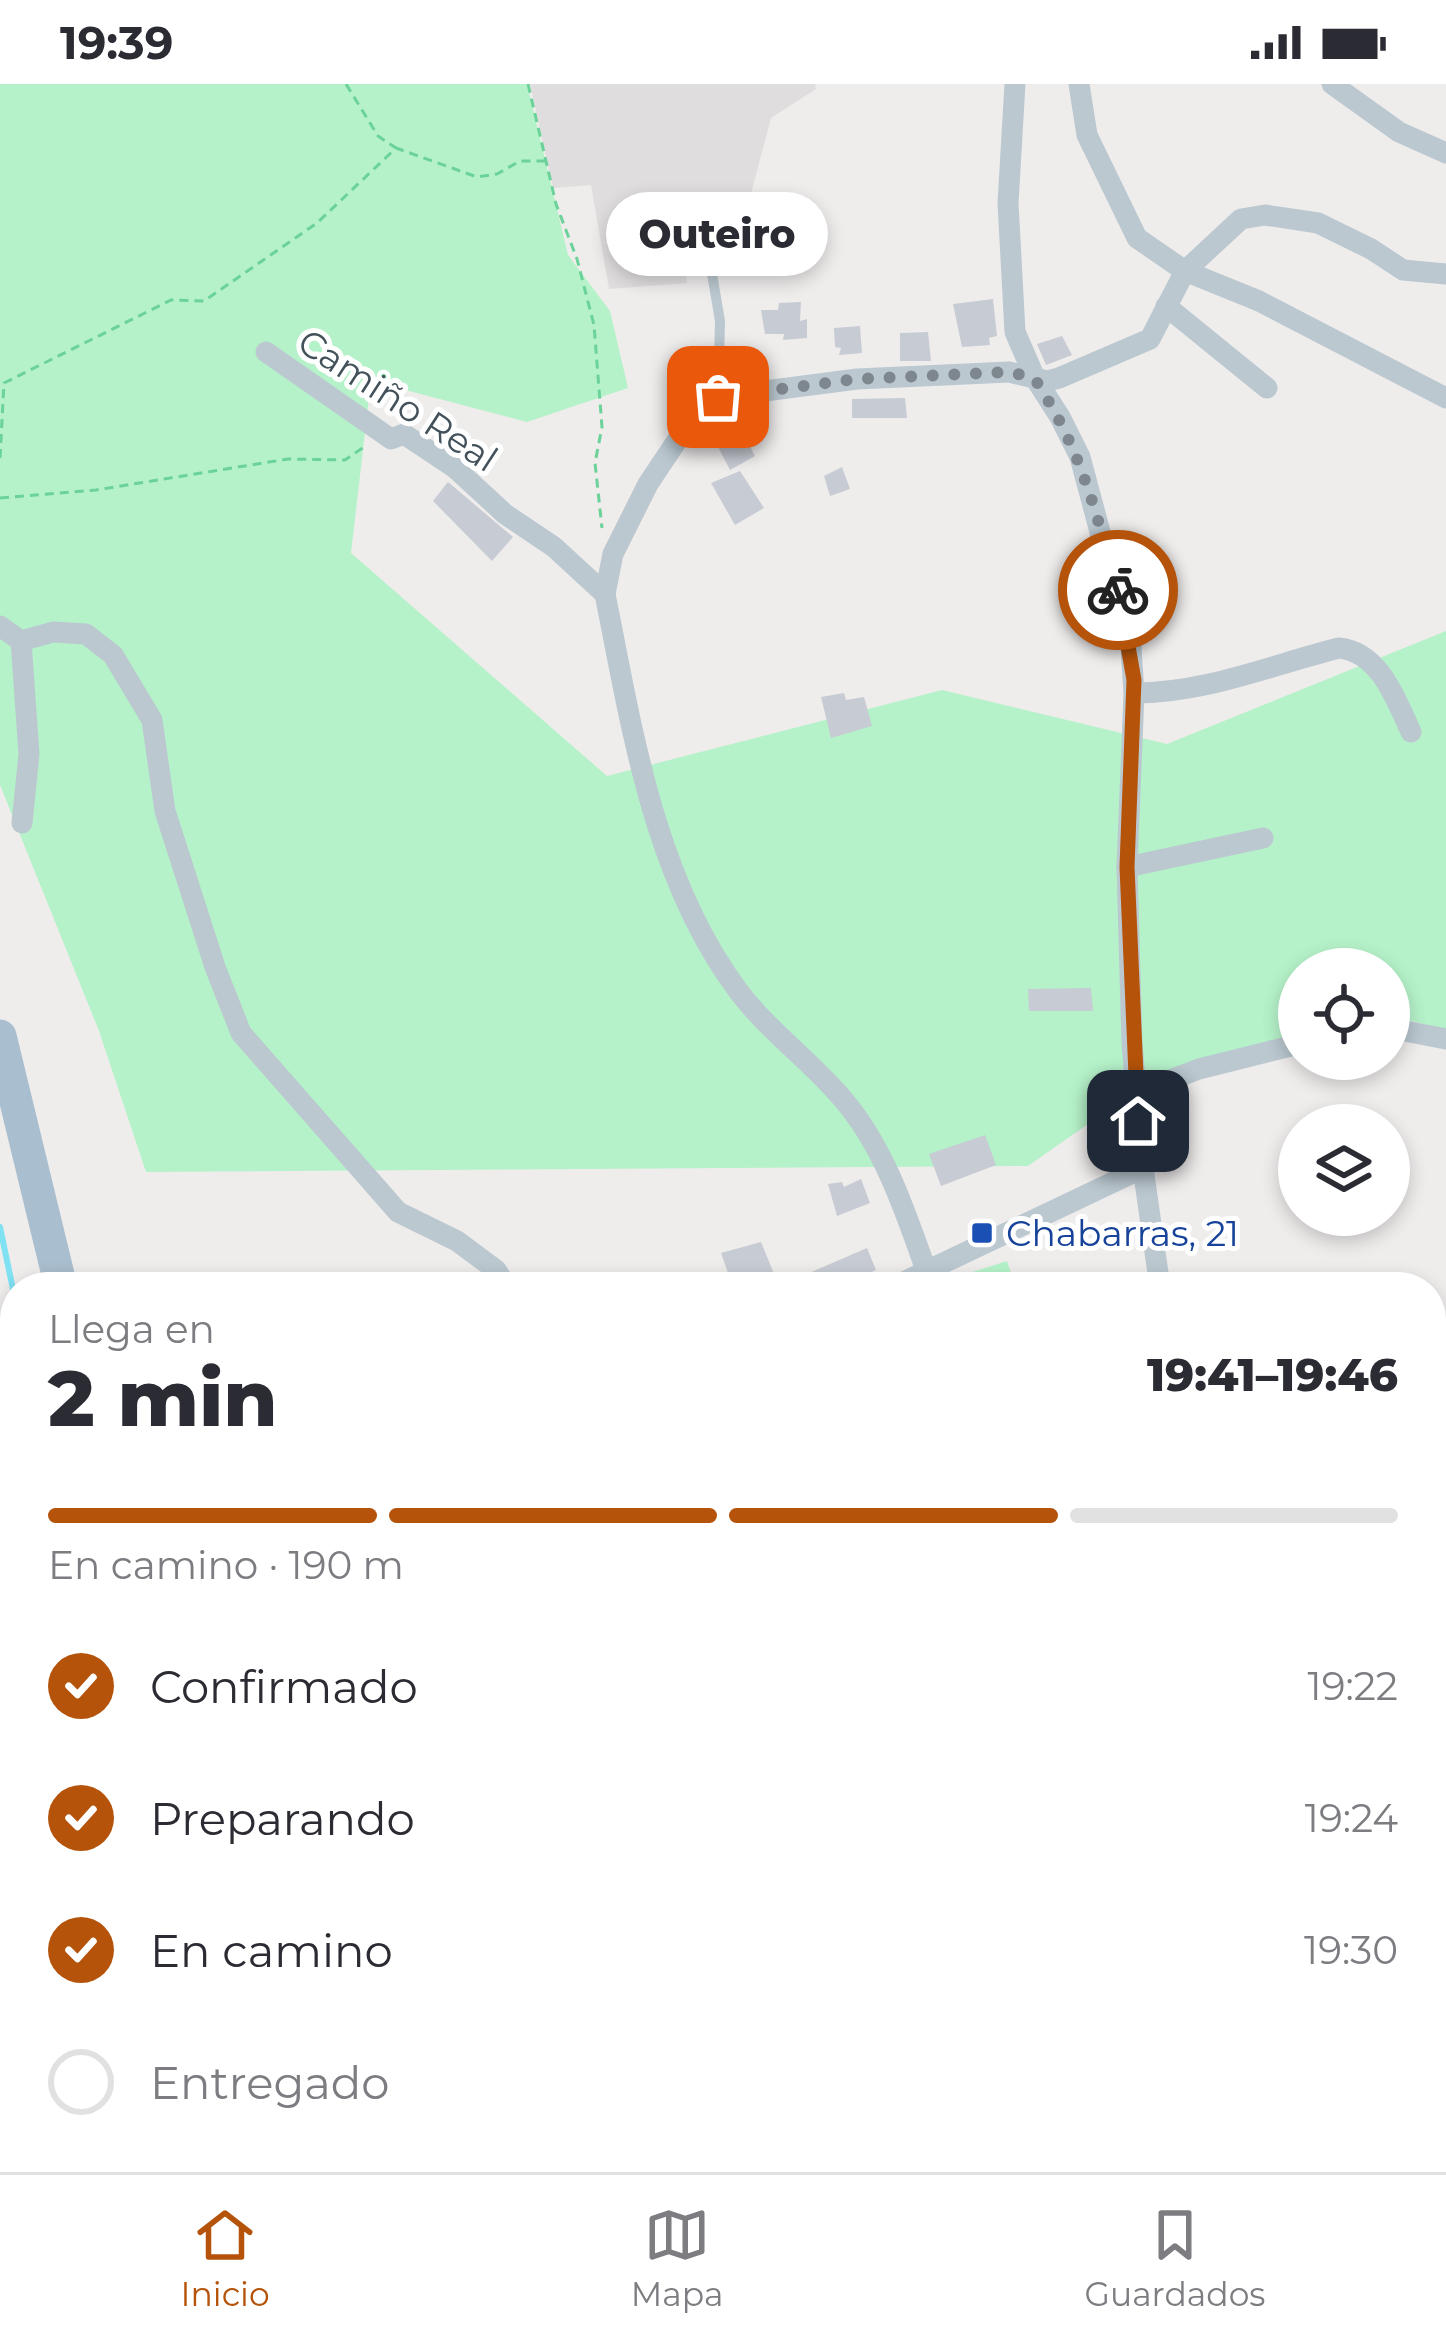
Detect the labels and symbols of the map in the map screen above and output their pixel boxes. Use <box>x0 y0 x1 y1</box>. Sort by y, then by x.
callout: Outeiro <box>607 193 829 277</box>
street label: Camiño Real <box>290 319 506 481</box>
pin <box>667 346 769 448</box>
courier <box>1058 530 1178 650</box>
pin <box>1087 1070 1189 1172</box>
place label: Chabarras, 21 <box>1006 1211 1239 1255</box>
marker: Chabarras, 21 <box>969 1220 995 1246</box>

